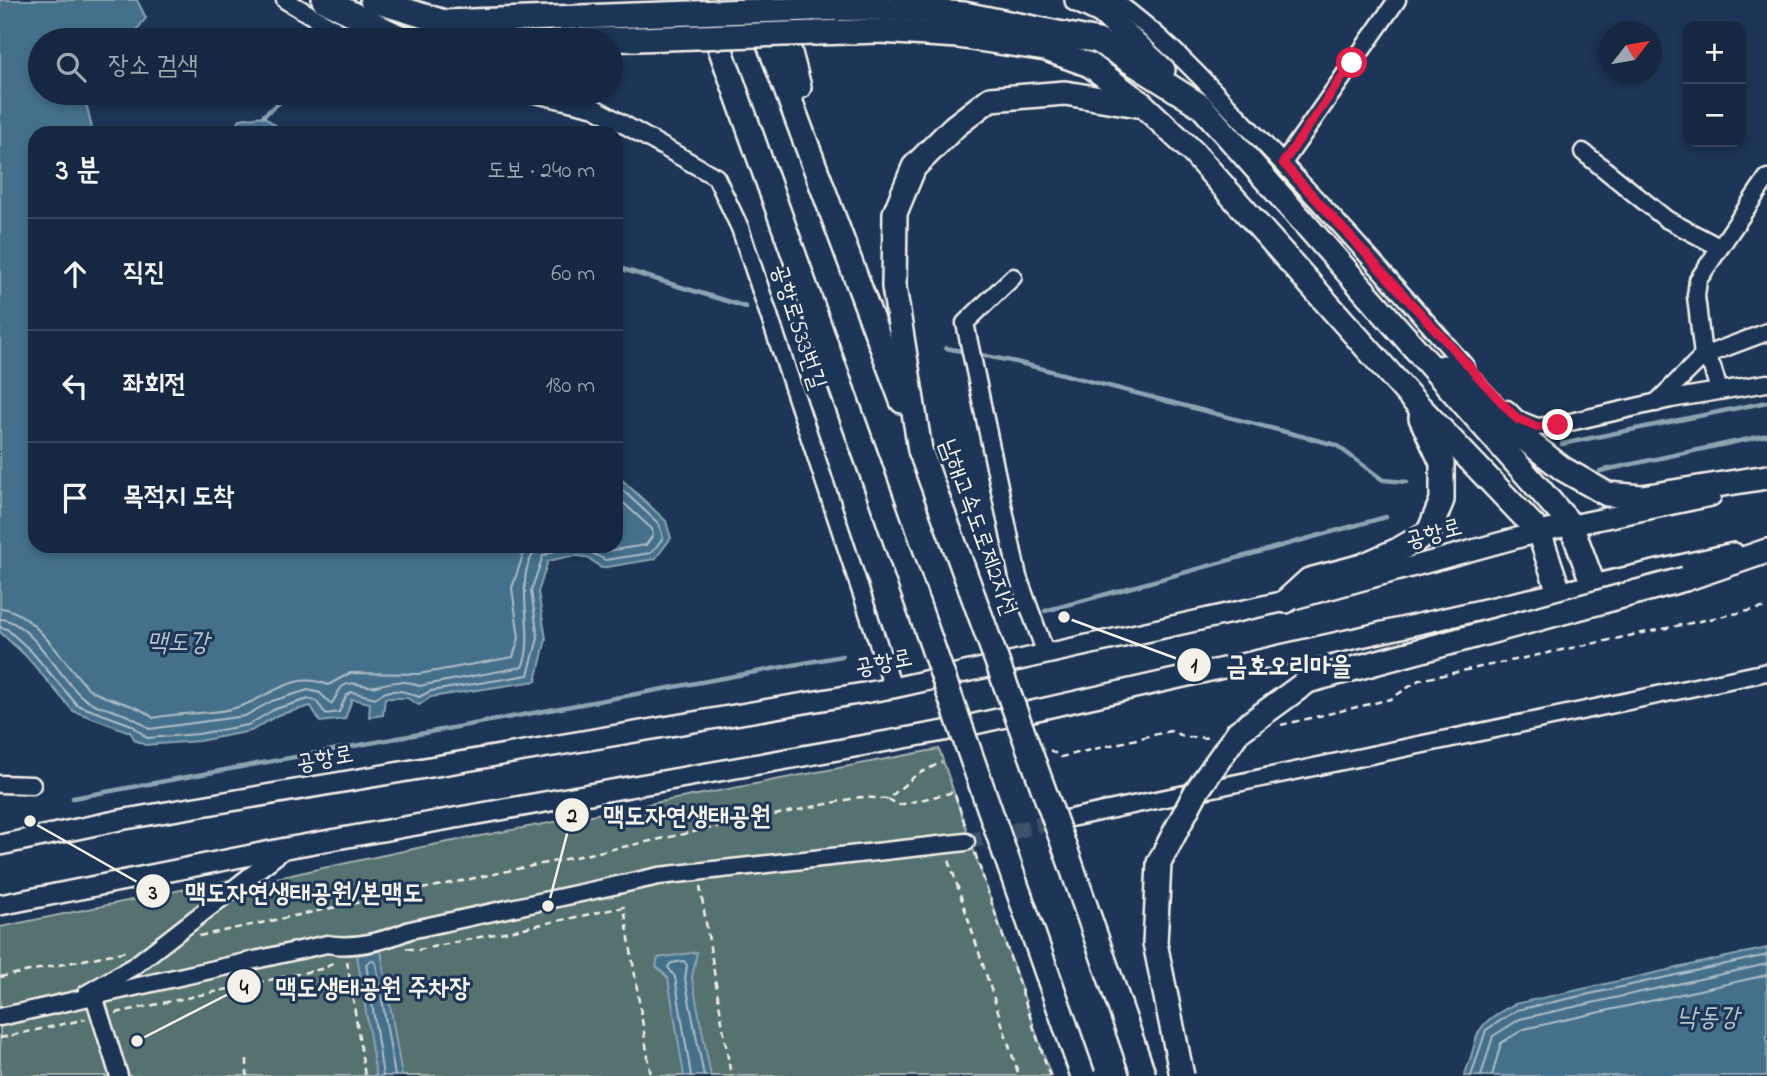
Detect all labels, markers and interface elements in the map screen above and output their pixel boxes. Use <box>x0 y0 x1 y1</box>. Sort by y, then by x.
north arrow <box>1599 21 1662 84</box>
map controls <box>1683 21 1746 147</box>
button: + <box>1683 21 1746 84</box>
search box <box>28 28 623 105</box>
route start <box>1336 47 1367 78</box>
icon: search <box>52 48 90 86</box>
text: 장소 검색 <box>108 48 198 86</box>
button: − <box>1683 84 1746 147</box>
text: 3 분 <box>56 150 100 194</box>
text: 도보 · 240 m <box>487 155 595 188</box>
icon: ahead <box>56 255 94 293</box>
text: 직진 <box>123 255 165 293</box>
text: 60 m <box>551 258 595 291</box>
street label: 공항로533번길 <box>760 260 834 394</box>
icon: left <box>56 367 94 405</box>
text: 좌회전 <box>123 367 186 405</box>
text: 180 m <box>546 370 595 403</box>
route end <box>1542 409 1573 440</box>
street label: 남해고속도로제2지선 <box>929 435 1025 621</box>
icon: arrive <box>56 479 94 517</box>
text: 목적지 도착 <box>123 479 234 517</box>
street label: 공항로 <box>1401 511 1467 559</box>
water label: 맥도강 <box>147 625 212 663</box>
street label: 공항로 <box>852 641 916 687</box>
callout: 금호오리마을 <box>1177 641 1365 688</box>
text: 금호오리마을 <box>1226 649 1352 687</box>
text: 1 <box>1191 652 1198 682</box>
street label: 공항로 <box>293 738 357 782</box>
callout: 맥도자연생태공원 <box>555 792 785 839</box>
text: 맥도자연생태공원 <box>603 799 771 837</box>
text: 2 <box>566 802 578 832</box>
callout: 맥도자연생태공원/본맥도 <box>135 868 437 915</box>
text: 맥도자연생태공원/본맥도 <box>185 876 423 914</box>
text: 3 <box>148 879 158 909</box>
callout: 맥도생태공원 주차장 <box>227 963 484 1010</box>
text: 맥도생태공원 주차장 <box>276 971 470 1009</box>
text: 4 <box>240 974 249 1004</box>
water label: 낙동강 <box>1677 1000 1742 1038</box>

